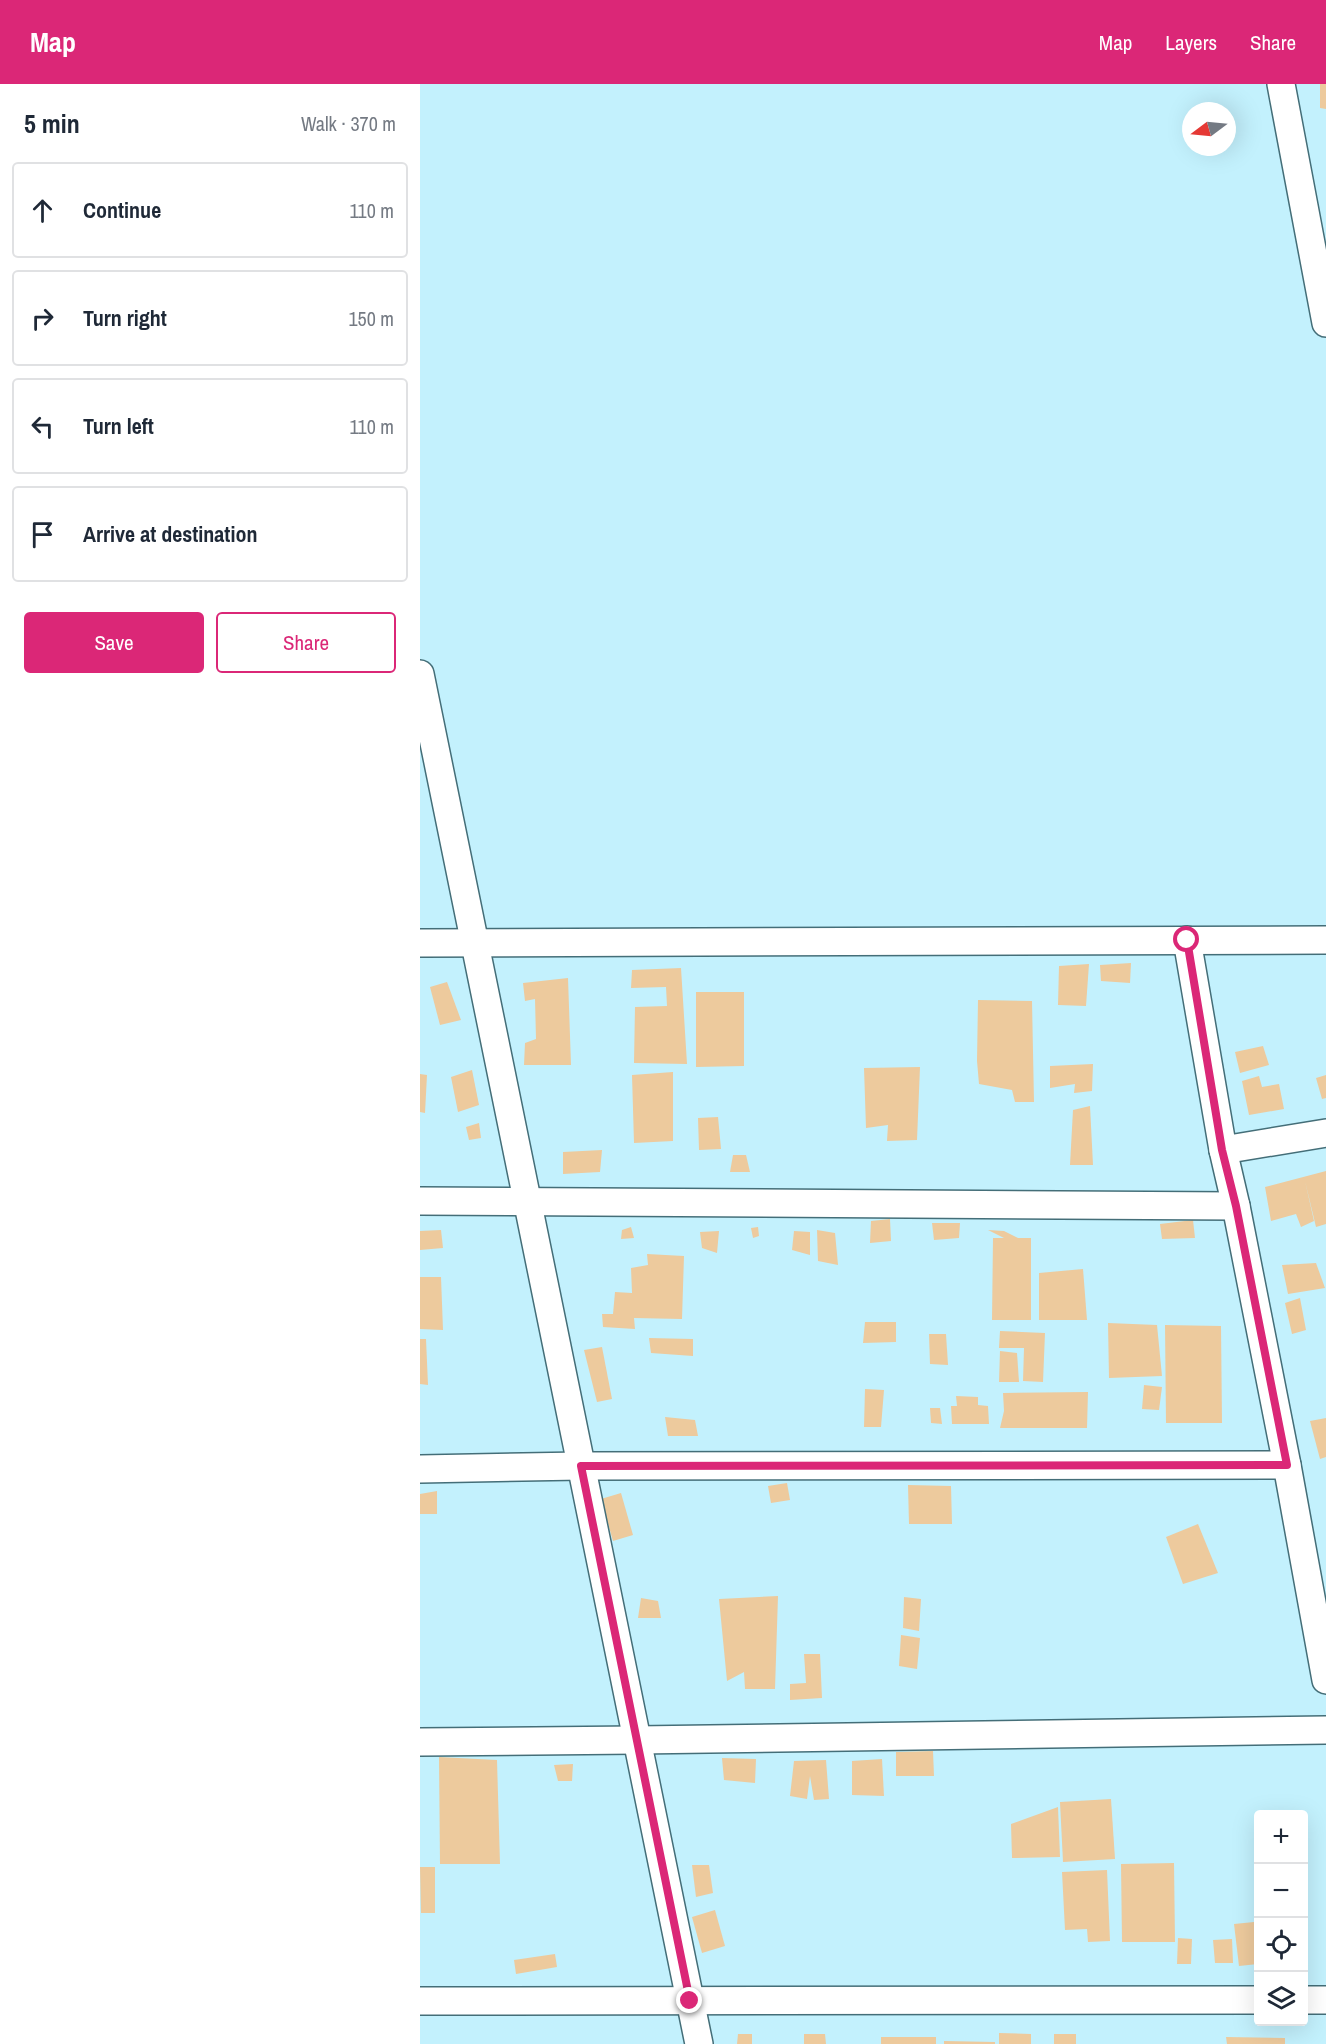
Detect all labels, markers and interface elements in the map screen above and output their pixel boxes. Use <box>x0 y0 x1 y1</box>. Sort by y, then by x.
text: Map <box>30 23 76 61</box>
text: Map <box>1099 28 1132 57</box>
text: Layers <box>1165 28 1217 57</box>
text: Share <box>1250 28 1296 57</box>
north arrow <box>1182 102 1236 156</box>
text: 5 min <box>24 106 80 141</box>
text: Walk · 370 m <box>301 110 396 137</box>
icon: ahead <box>26 194 59 227</box>
text: Continue <box>83 195 161 225</box>
text: 110 m <box>350 197 394 224</box>
icon: right <box>26 302 59 335</box>
text: Turn right <box>83 303 167 333</box>
text: 150 m <box>348 305 394 332</box>
icon: left <box>26 410 59 443</box>
text: Turn left <box>83 411 154 441</box>
text: 110 m <box>350 413 394 440</box>
icon: arrive <box>26 518 59 551</box>
text: Arrive at destination <box>83 519 257 549</box>
button: Save <box>24 612 204 673</box>
button: Share <box>216 612 396 673</box>
route start <box>1173 926 1199 952</box>
map controls <box>1254 1810 1308 2026</box>
button: + <box>1254 1810 1308 1864</box>
button: − <box>1254 1864 1308 1918</box>
button: locate <box>1254 1918 1308 1972</box>
button: layers <box>1254 1972 1308 2026</box>
route end <box>676 1987 702 2013</box>

